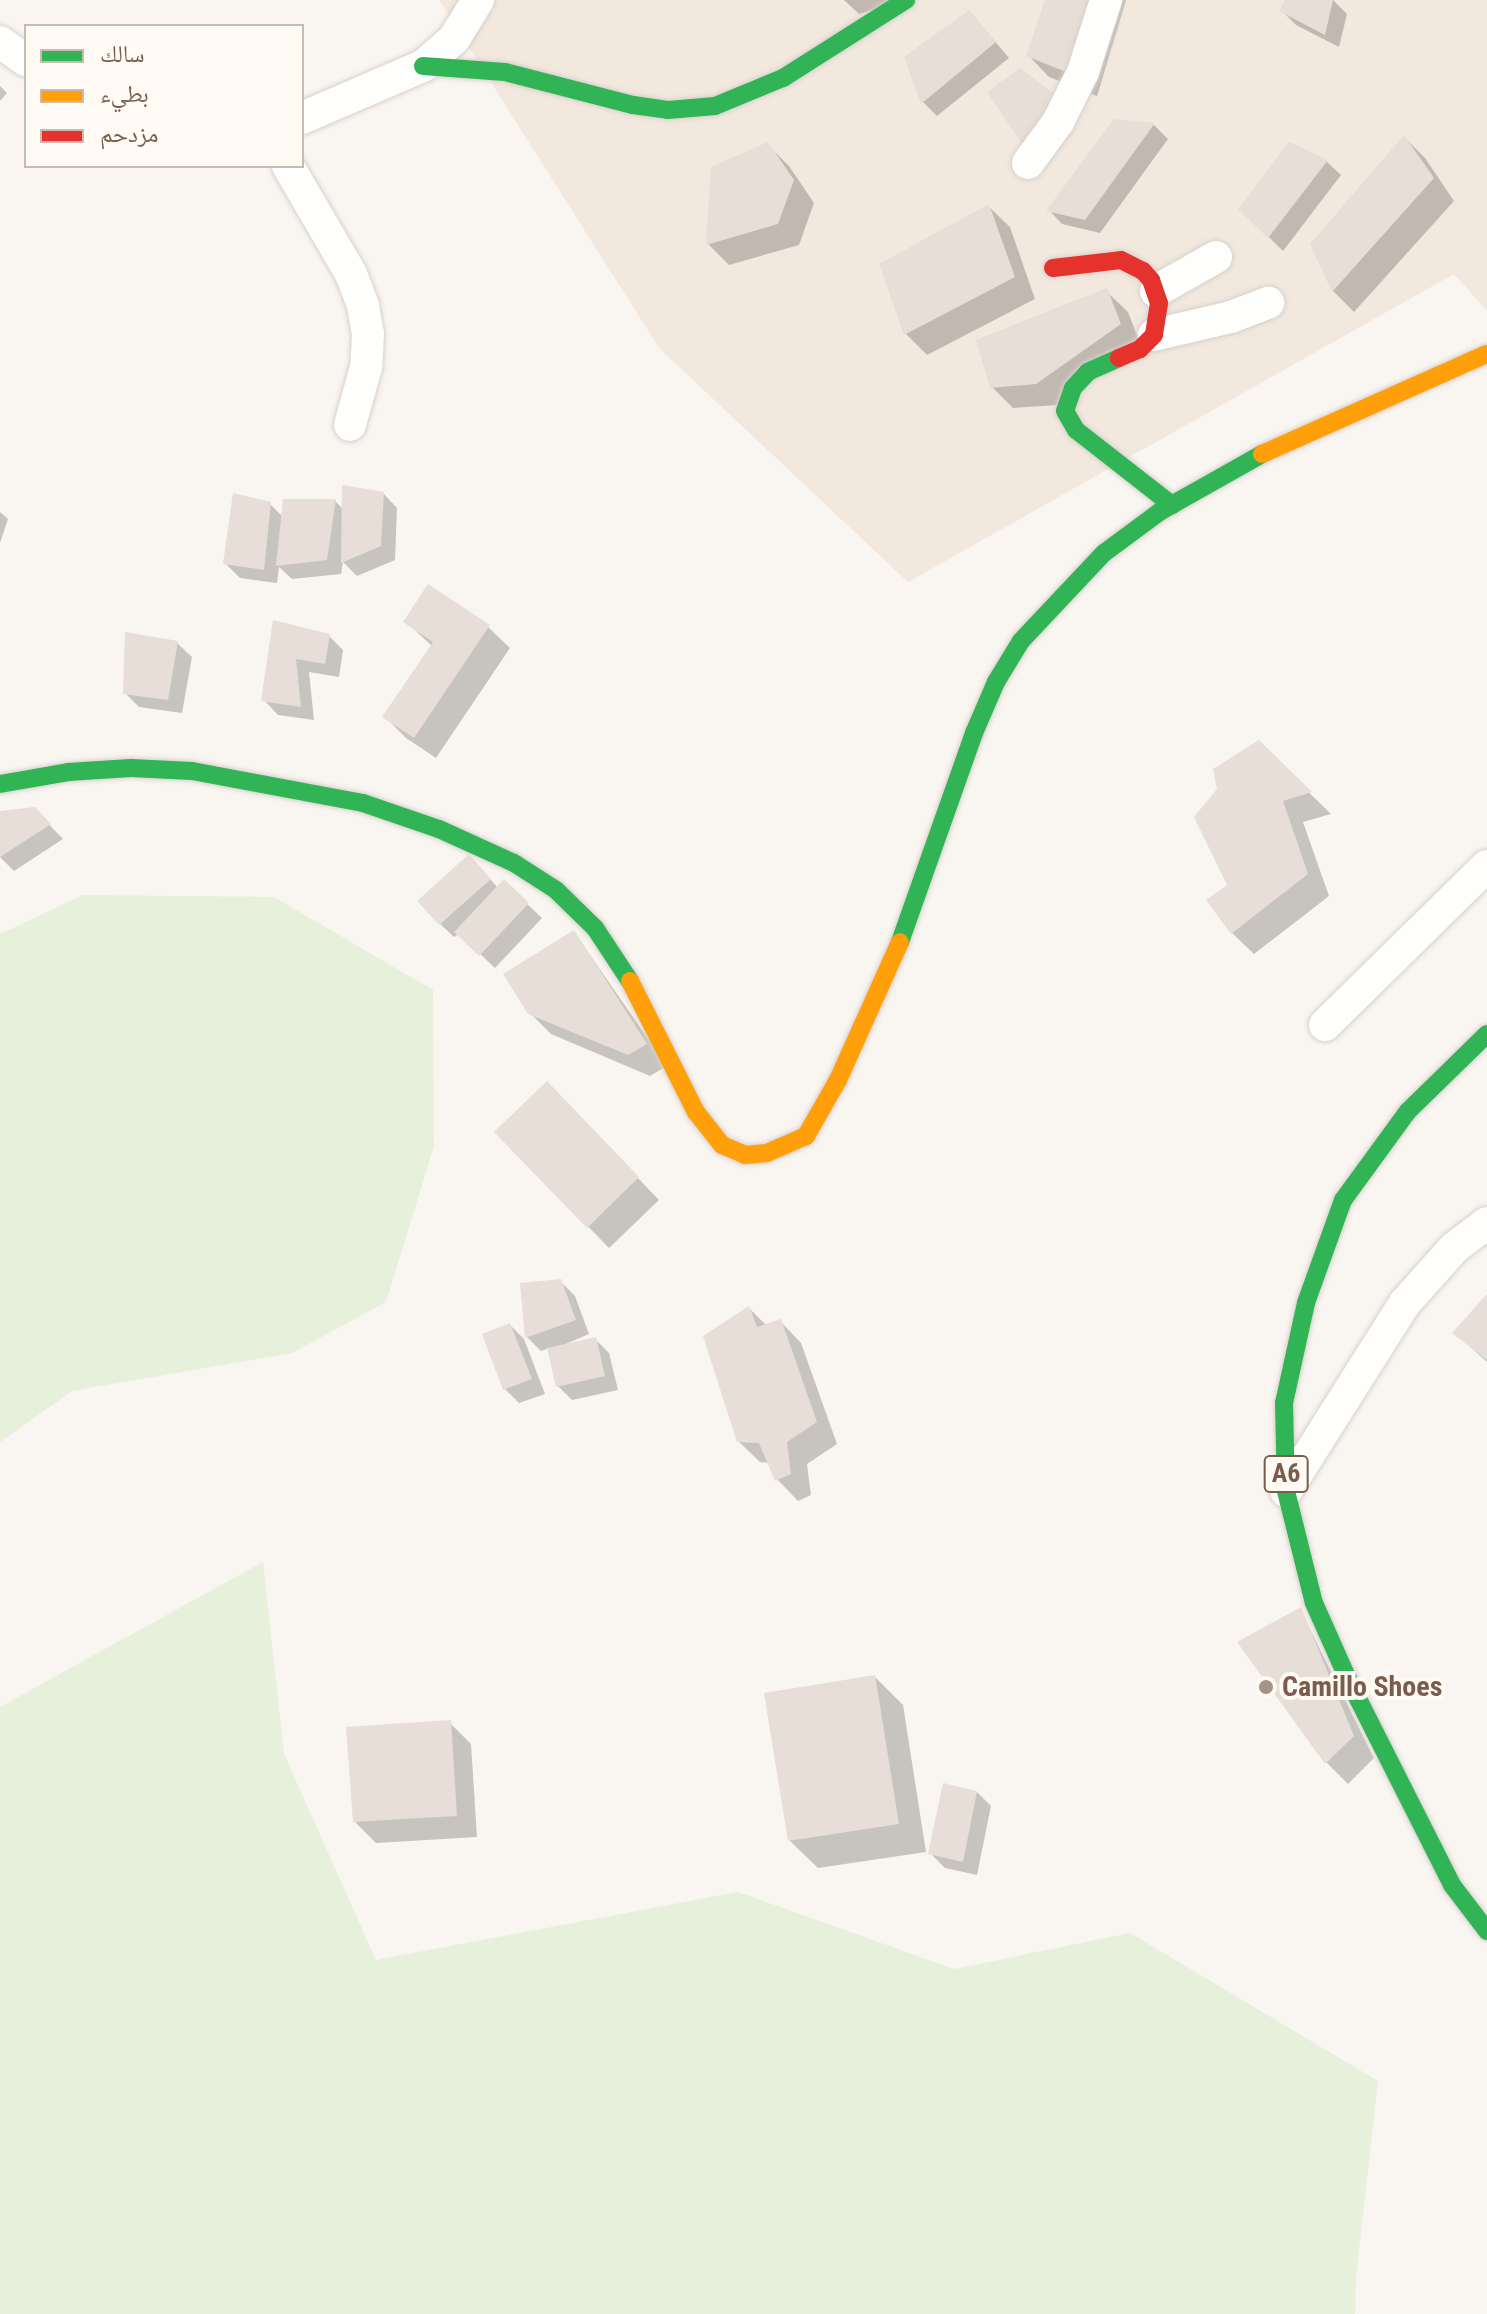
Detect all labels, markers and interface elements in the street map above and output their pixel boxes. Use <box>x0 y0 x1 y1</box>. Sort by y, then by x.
legend <box>24 24 304 168</box>
text: سالك <box>100 40 145 68</box>
text: بطيء <box>100 80 149 108</box>
text: مزدحم <box>100 120 159 148</box>
road number: A6 <box>1262 1452 1310 1496</box>
place label: Camillo Shoes <box>1282 1670 1442 1704</box>
marker: Camillo Shoes <box>1257 1678 1275 1696</box>

